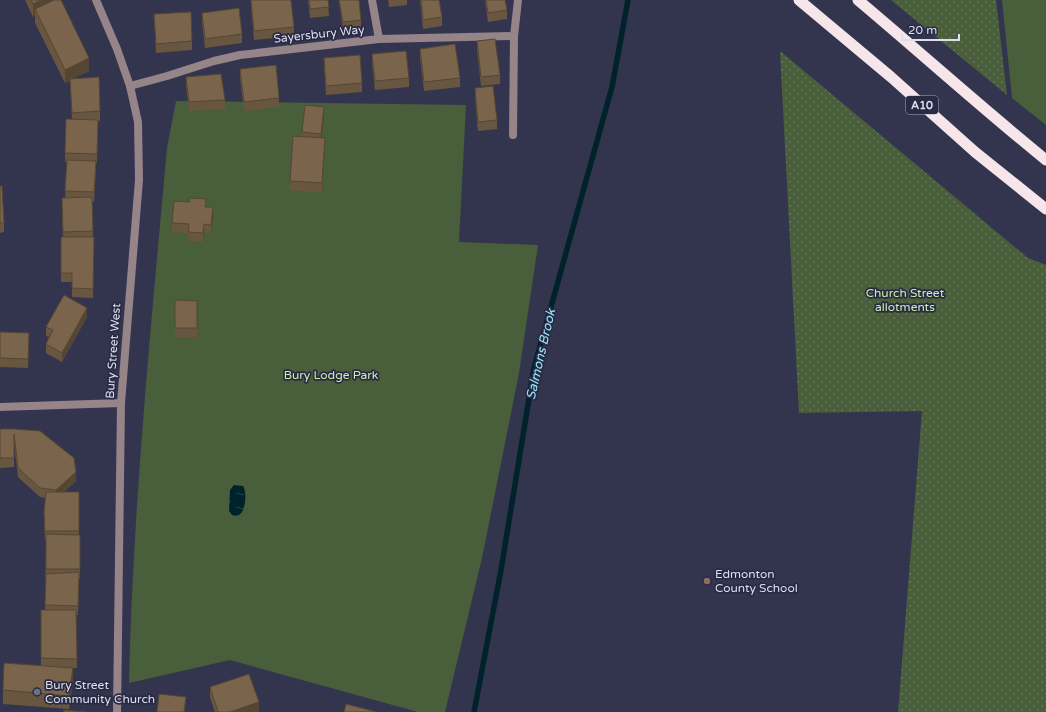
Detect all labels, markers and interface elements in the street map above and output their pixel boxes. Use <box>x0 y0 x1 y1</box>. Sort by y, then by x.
scale bar <box>902 16 959 42</box>
street label: Sayersbury Way <box>273 22 366 46</box>
text: 20 m <box>908 23 937 37</box>
road number: A10 <box>906 96 938 114</box>
park label: Church Street allotments <box>866 286 945 314</box>
street label: Bury Street West <box>103 302 123 399</box>
water label: Salmons Brook <box>523 306 559 401</box>
park label: Bury Lodge Park <box>284 368 379 382</box>
place label: Edmonton County School <box>715 567 798 595</box>
marker: Edmonton County School <box>702 576 712 586</box>
place label: Bury Street Community Church <box>45 678 155 706</box>
marker: Bury Street Community Church <box>32 687 42 697</box>

